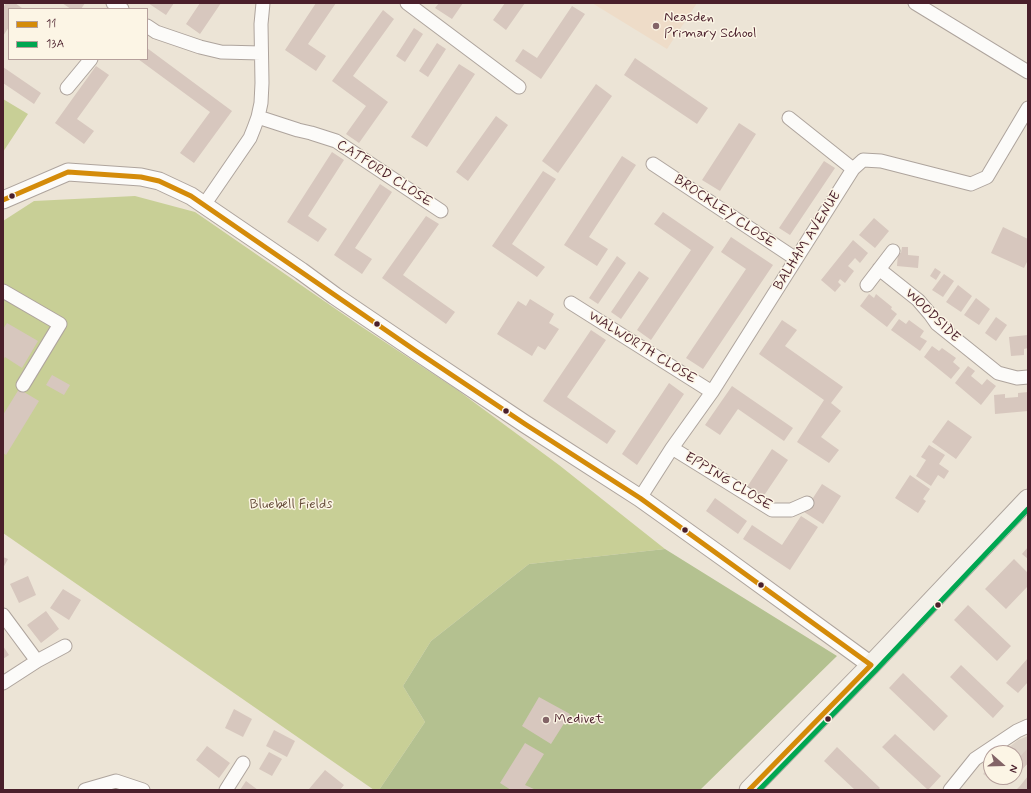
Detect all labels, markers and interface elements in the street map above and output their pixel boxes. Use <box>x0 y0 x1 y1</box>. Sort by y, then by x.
legend <box>8 8 148 60</box>
place label: Neasden Primary School <box>664 10 756 42</box>
text: 11 <box>46 16 57 32</box>
marker: Neasden Primary School <box>651 21 661 31</box>
text: 13A <box>46 36 64 52</box>
street label: CATFORD CLOSE <box>333 137 435 211</box>
street label: BROCKLEY CLOSE <box>670 172 778 252</box>
street label: BALHAM AVENUE <box>771 188 845 294</box>
unlabelled marker <box>7 191 17 201</box>
street label: WOODSIDE <box>901 286 963 346</box>
street label: WALWORTH CLOSE <box>585 308 699 388</box>
unlabelled marker <box>372 319 382 329</box>
unlabelled marker <box>501 406 511 416</box>
street label: EPPING CLOSE <box>681 449 775 515</box>
park label: Bluebell Fields <box>250 497 332 513</box>
unlabelled marker <box>680 525 690 535</box>
unlabelled marker <box>756 580 766 590</box>
unlabelled marker <box>933 600 943 610</box>
place label: Medivet <box>554 712 604 728</box>
unlabelled marker <box>823 714 833 724</box>
marker: Medivet <box>541 715 551 725</box>
north arrow <box>983 745 1023 785</box>
text: N <box>1006 763 1021 775</box>

